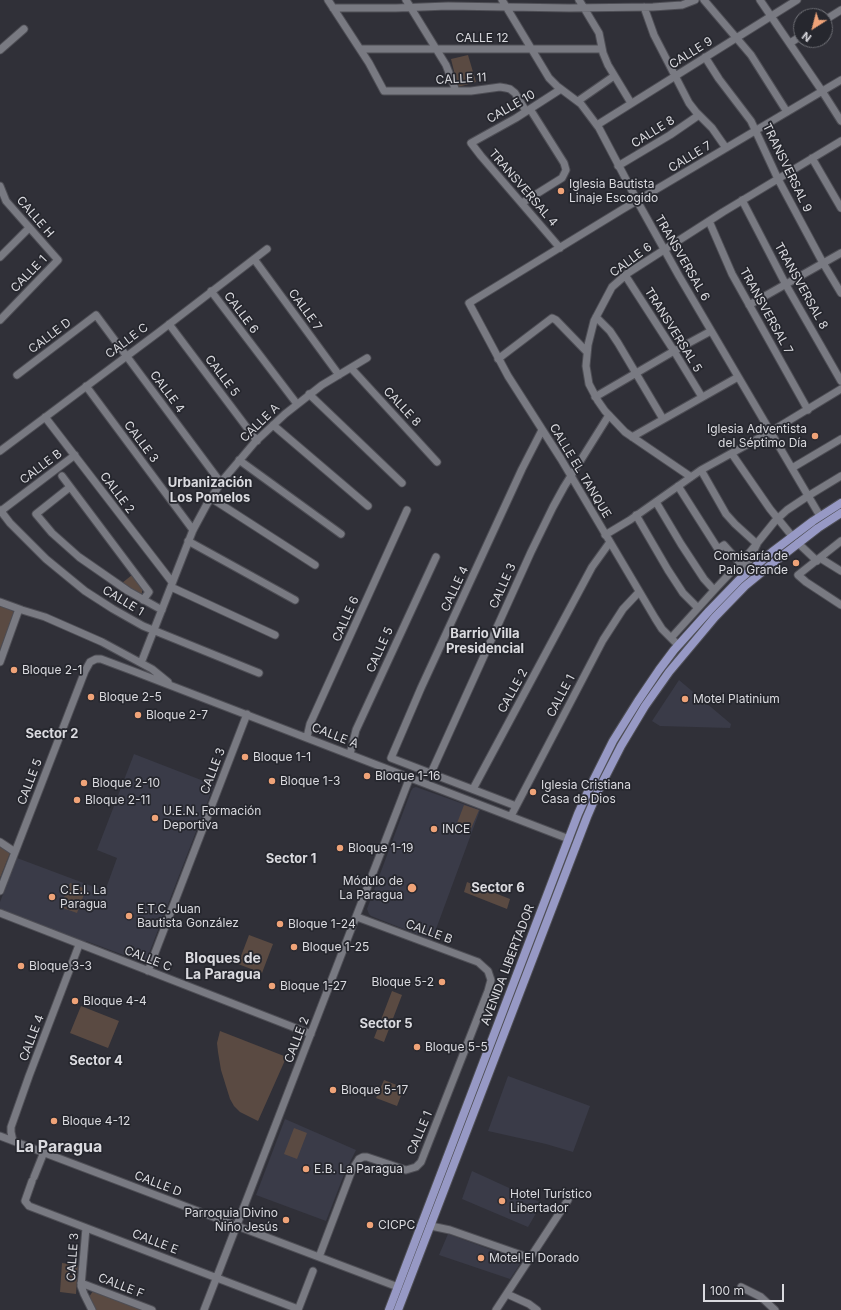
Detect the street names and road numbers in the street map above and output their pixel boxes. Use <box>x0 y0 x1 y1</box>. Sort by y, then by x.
street label: CALLE 12 <box>455 31 509 45</box>
street label: CALLE 9 <box>667 34 715 72</box>
street label: CALLE 11 <box>435 70 487 88</box>
street label: CALLE 10 <box>484 87 538 127</box>
street label: CALLE 8 <box>629 113 677 151</box>
street label: TRANSVERSAL 9 <box>759 121 815 215</box>
street label: CALLE 7 <box>666 139 714 175</box>
street label: TRANSVERSAL 4 <box>486 146 560 230</box>
street label: CALLE H <box>13 193 57 241</box>
street label: TRANSVERSAL 6 <box>651 212 713 304</box>
street label: CALLE 6 <box>607 240 655 280</box>
street label: TRANSVERSAL 8 <box>771 240 831 332</box>
street label: CALLE 1 <box>8 253 50 295</box>
street label: TRANSVERSAL 7 <box>736 265 796 357</box>
street label: TRANSVERSAL 5 <box>641 285 705 375</box>
street label: CALLE 7 <box>285 286 325 334</box>
street label: CALLE 6 <box>221 289 261 337</box>
street label: CALLE D <box>26 315 74 357</box>
street label: CALLE C <box>103 320 151 362</box>
street label: CALLE 5 <box>202 352 242 400</box>
street label: CALLE 4 <box>147 368 187 416</box>
street label: CALLE 8 <box>380 384 424 430</box>
street label: CALLE A <box>237 401 283 445</box>
street label: CALLE 3 <box>121 418 161 466</box>
street label: CALLE EL TANQUE <box>546 421 614 521</box>
street label: CALLE B <box>17 447 65 487</box>
street label: CALLE 2 <box>97 469 137 517</box>
street label: CALLE 3 <box>487 561 519 611</box>
street label: CALLE 4 <box>438 564 472 614</box>
street label: CALLE 1 <box>100 583 146 619</box>
street label: CALLE 6 <box>330 594 362 644</box>
street label: CALLE 5 <box>364 625 396 675</box>
street label: CALLE 2 <box>495 666 531 716</box>
street label: CALLE 1 <box>544 672 578 720</box>
street label: CALLE A <box>309 720 361 752</box>
street label: CALLE 3 <box>198 746 228 796</box>
street label: CALLE 5 <box>15 757 45 807</box>
street label: AVENIDA LIBERTADOR <box>478 902 538 1028</box>
street label: CALLE B <box>404 917 454 947</box>
street label: CALLE C <box>122 943 174 975</box>
street label: CALLE 4 <box>17 1013 47 1063</box>
street label: CALLE 2 <box>282 1015 312 1065</box>
street label: CALLE 1 <box>404 1109 436 1157</box>
street label: CALLE D <box>132 1168 184 1200</box>
street label: CALLE E <box>130 1227 180 1257</box>
street label: CALLE 3 <box>64 1232 82 1282</box>
street label: CALLE F <box>96 1271 146 1301</box>

